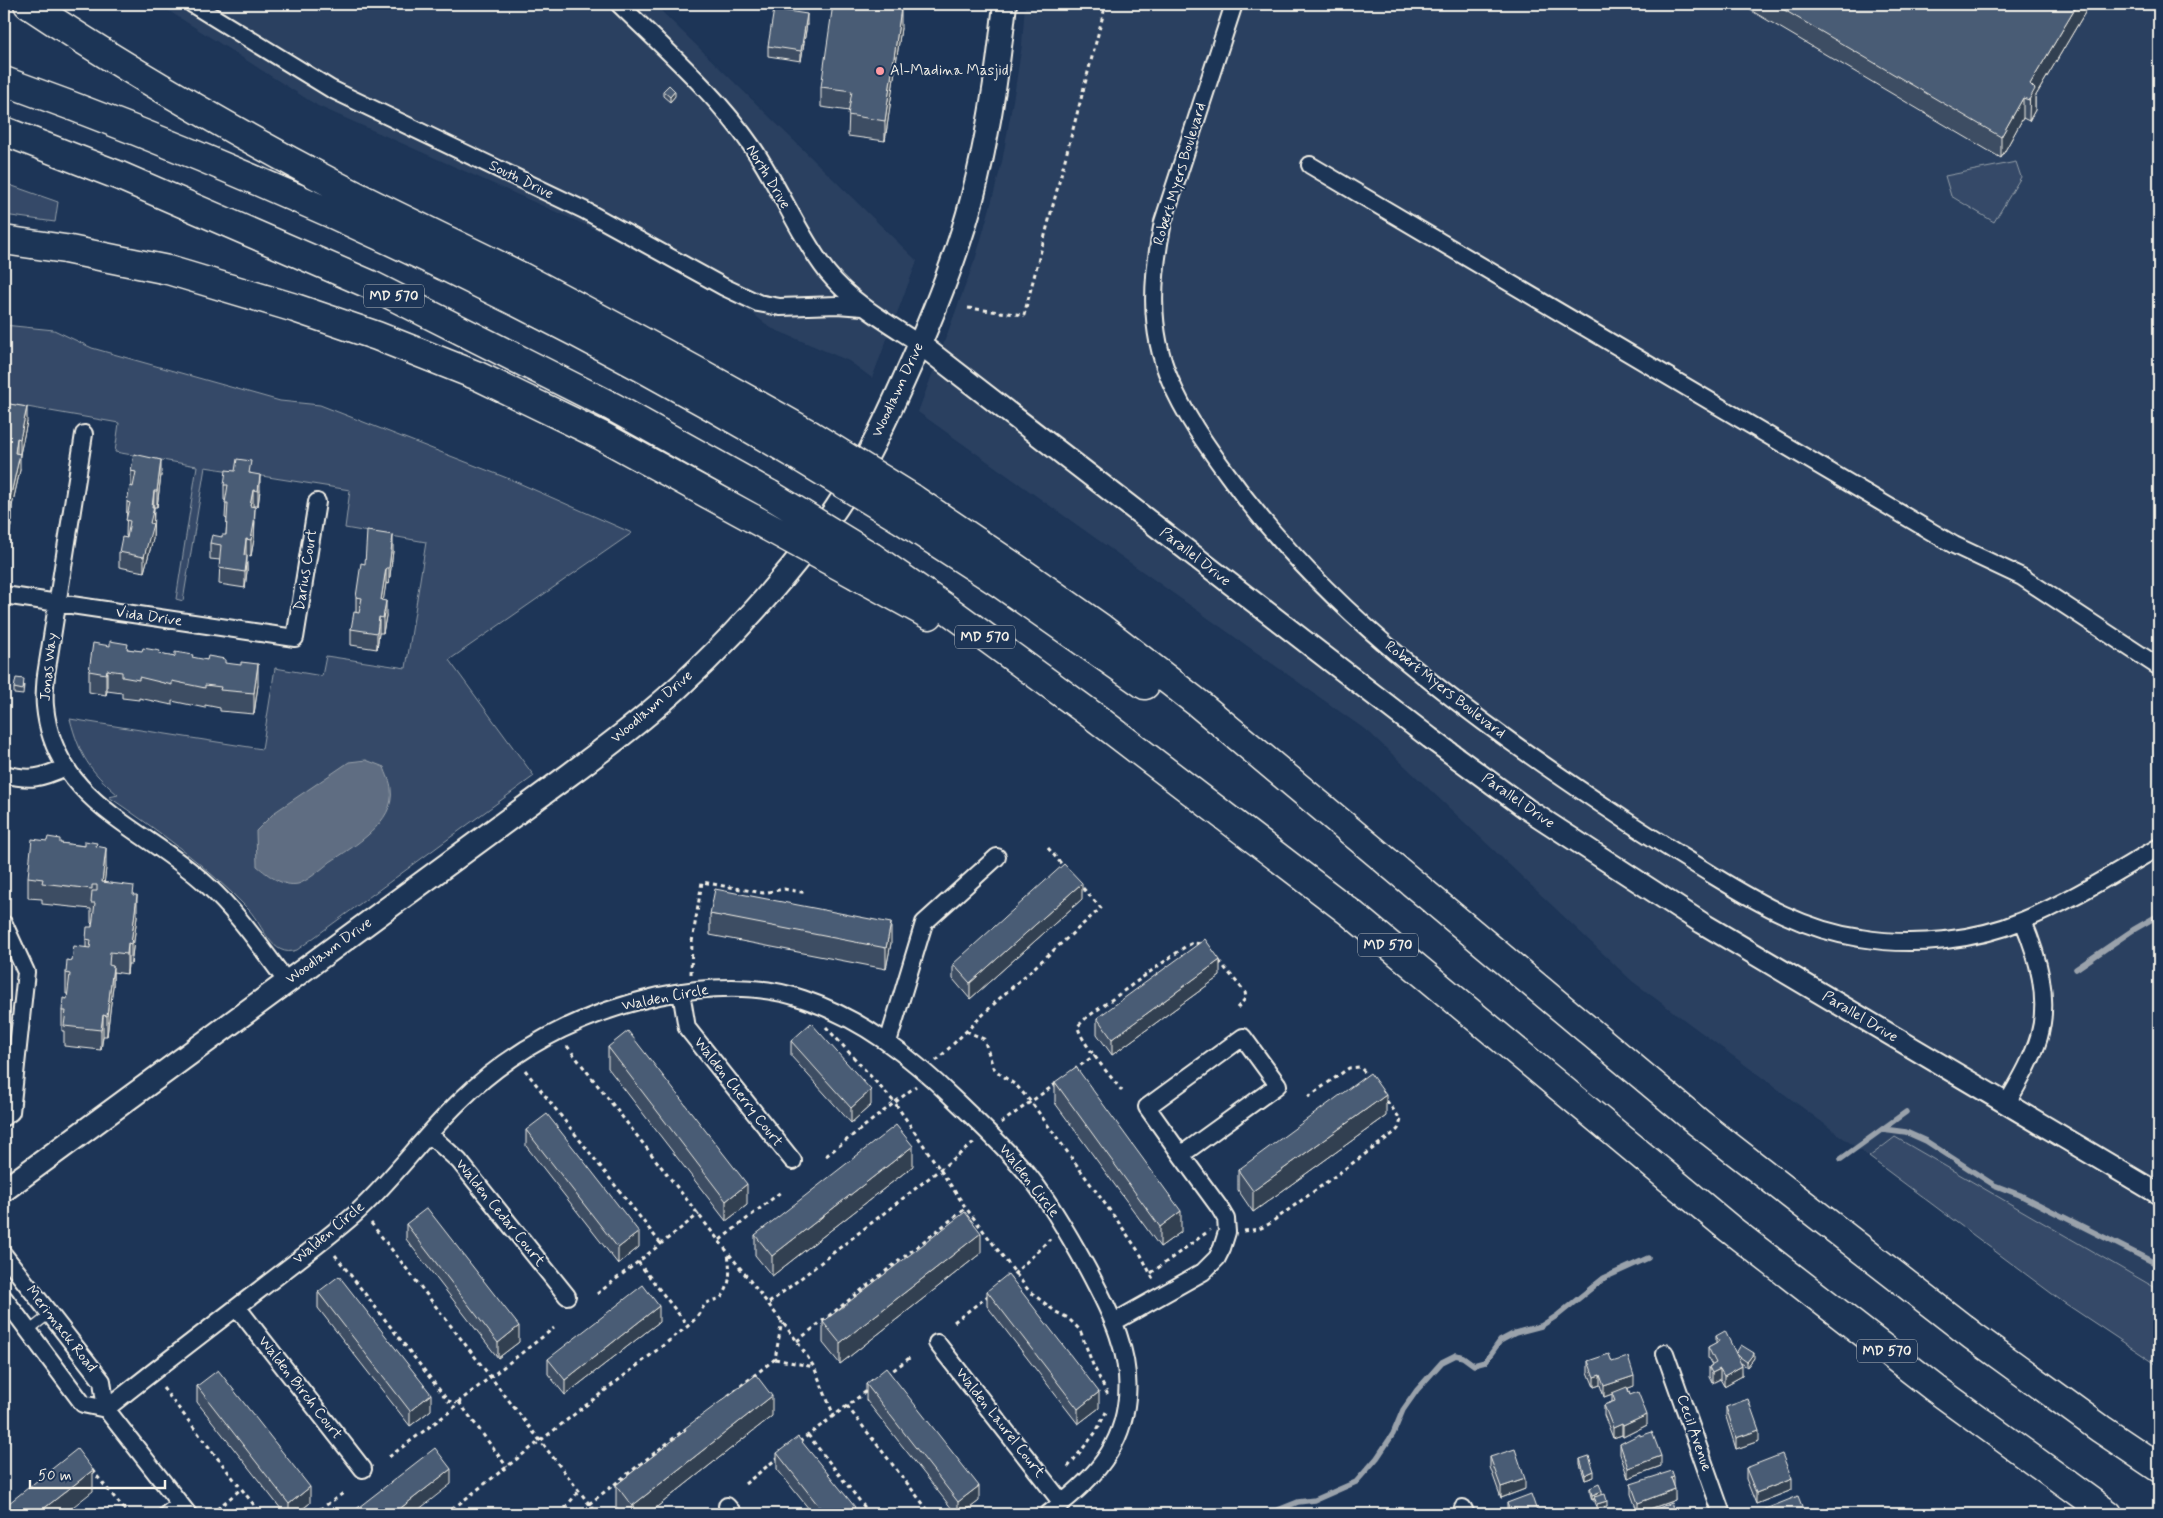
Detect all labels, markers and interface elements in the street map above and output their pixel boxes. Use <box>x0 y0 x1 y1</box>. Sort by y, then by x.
place label: Al-Madina Masjid <box>890 61 1009 81</box>
marker: Al-Madina Masjid <box>874 65 886 77</box>
street label: Robert Myers Boulevard <box>1149 100 1211 248</box>
street label: North Drive <box>741 141 795 213</box>
street label: South Drive <box>485 156 557 204</box>
road number: MD 570 <box>364 284 424 308</box>
street label: Woodlawn Drive <box>867 339 929 441</box>
street label: Parallel Drive <box>1155 523 1235 591</box>
street label: Darius Court <box>290 528 322 612</box>
street label: Vida Drive <box>114 602 184 632</box>
road number: MD 570 <box>955 626 1015 649</box>
street label: Jonas Way <box>35 631 63 702</box>
street label: Robert Myers Boulevard <box>1380 637 1510 743</box>
street label: Woodlawn Drive <box>607 666 697 748</box>
street label: Parallel Drive <box>1477 768 1559 834</box>
street label: Woodlawn Drive <box>282 913 376 989</box>
road number: MD 570 <box>1358 934 1418 956</box>
street label: Walden Circle <box>620 980 710 1016</box>
street label: Parallel Drive <box>1818 987 1902 1048</box>
street label: Walden Cherry Court <box>689 1033 787 1151</box>
street label: Walden Circle <box>994 1140 1064 1222</box>
street label: Walden Cedar Court <box>450 1155 550 1271</box>
street label: Walden Circle <box>289 1197 369 1269</box>
street label: Merimack Road <box>21 1281 101 1377</box>
street label: Walden Birch Court <box>253 1332 347 1444</box>
road number: MD 570 <box>1857 1340 1917 1362</box>
street label: Walden Laurel Court <box>951 1364 1049 1482</box>
street label: Cecil Avenue <box>1672 1392 1716 1474</box>
scale bar <box>30 1458 165 1490</box>
text: 50 m <box>38 1466 72 1486</box>

